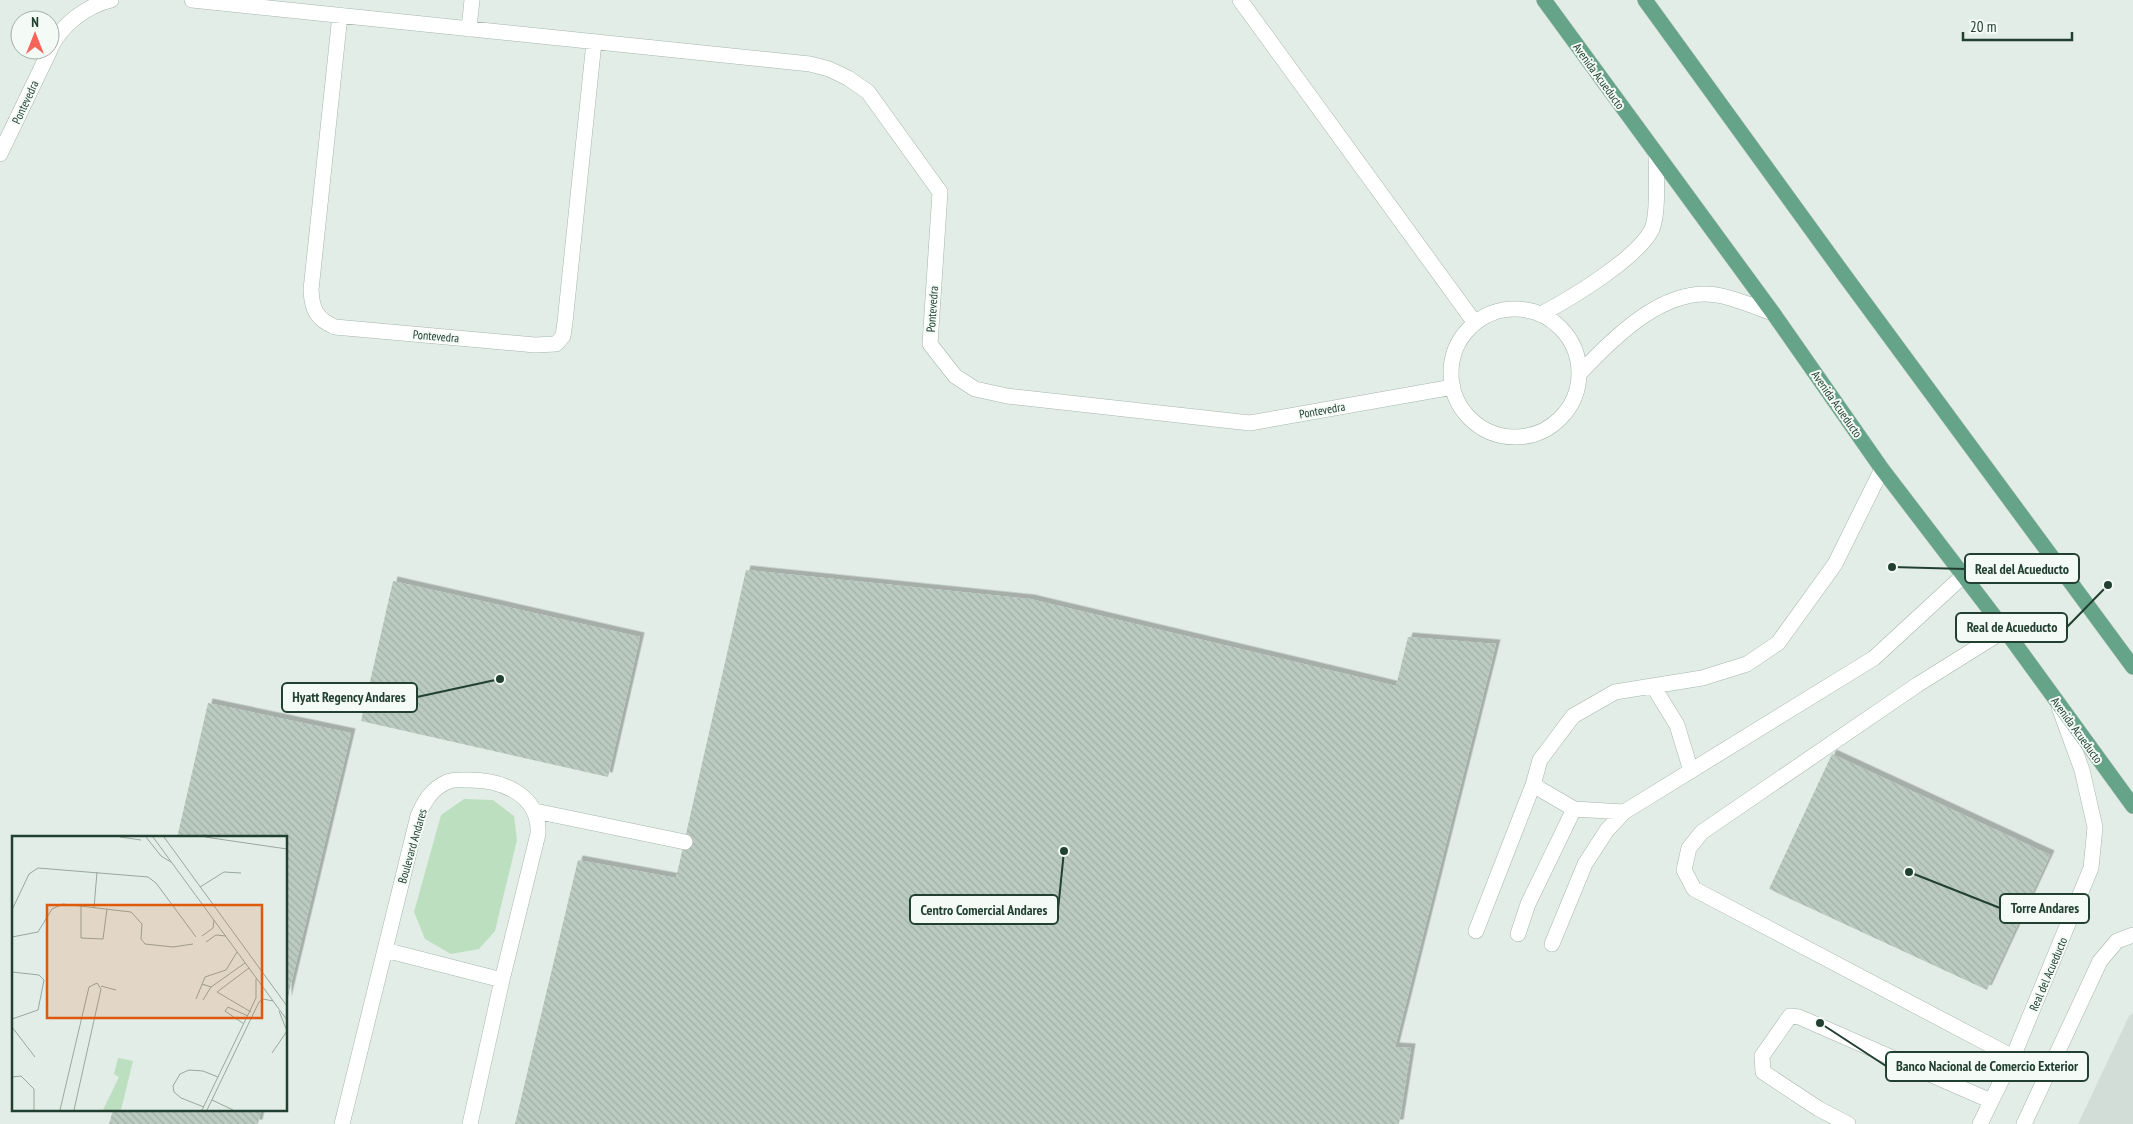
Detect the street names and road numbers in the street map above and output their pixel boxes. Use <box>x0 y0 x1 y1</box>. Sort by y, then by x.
street label: Avenida Acueducto <box>1570 40 1628 112</box>
street label: Pontevedra <box>8 78 42 126</box>
street label: Pontevedra <box>923 285 941 333</box>
street label: Pontevedra <box>412 327 460 346</box>
street label: Avenida Acueducto <box>1808 368 1866 440</box>
street label: Pontevedra <box>1298 399 1346 421</box>
street label: Avenida Acueducto <box>2048 694 2106 766</box>
street label: Boulevard Andares <box>394 807 430 885</box>
street label: Real del Acueducto <box>2026 935 2070 1013</box>

